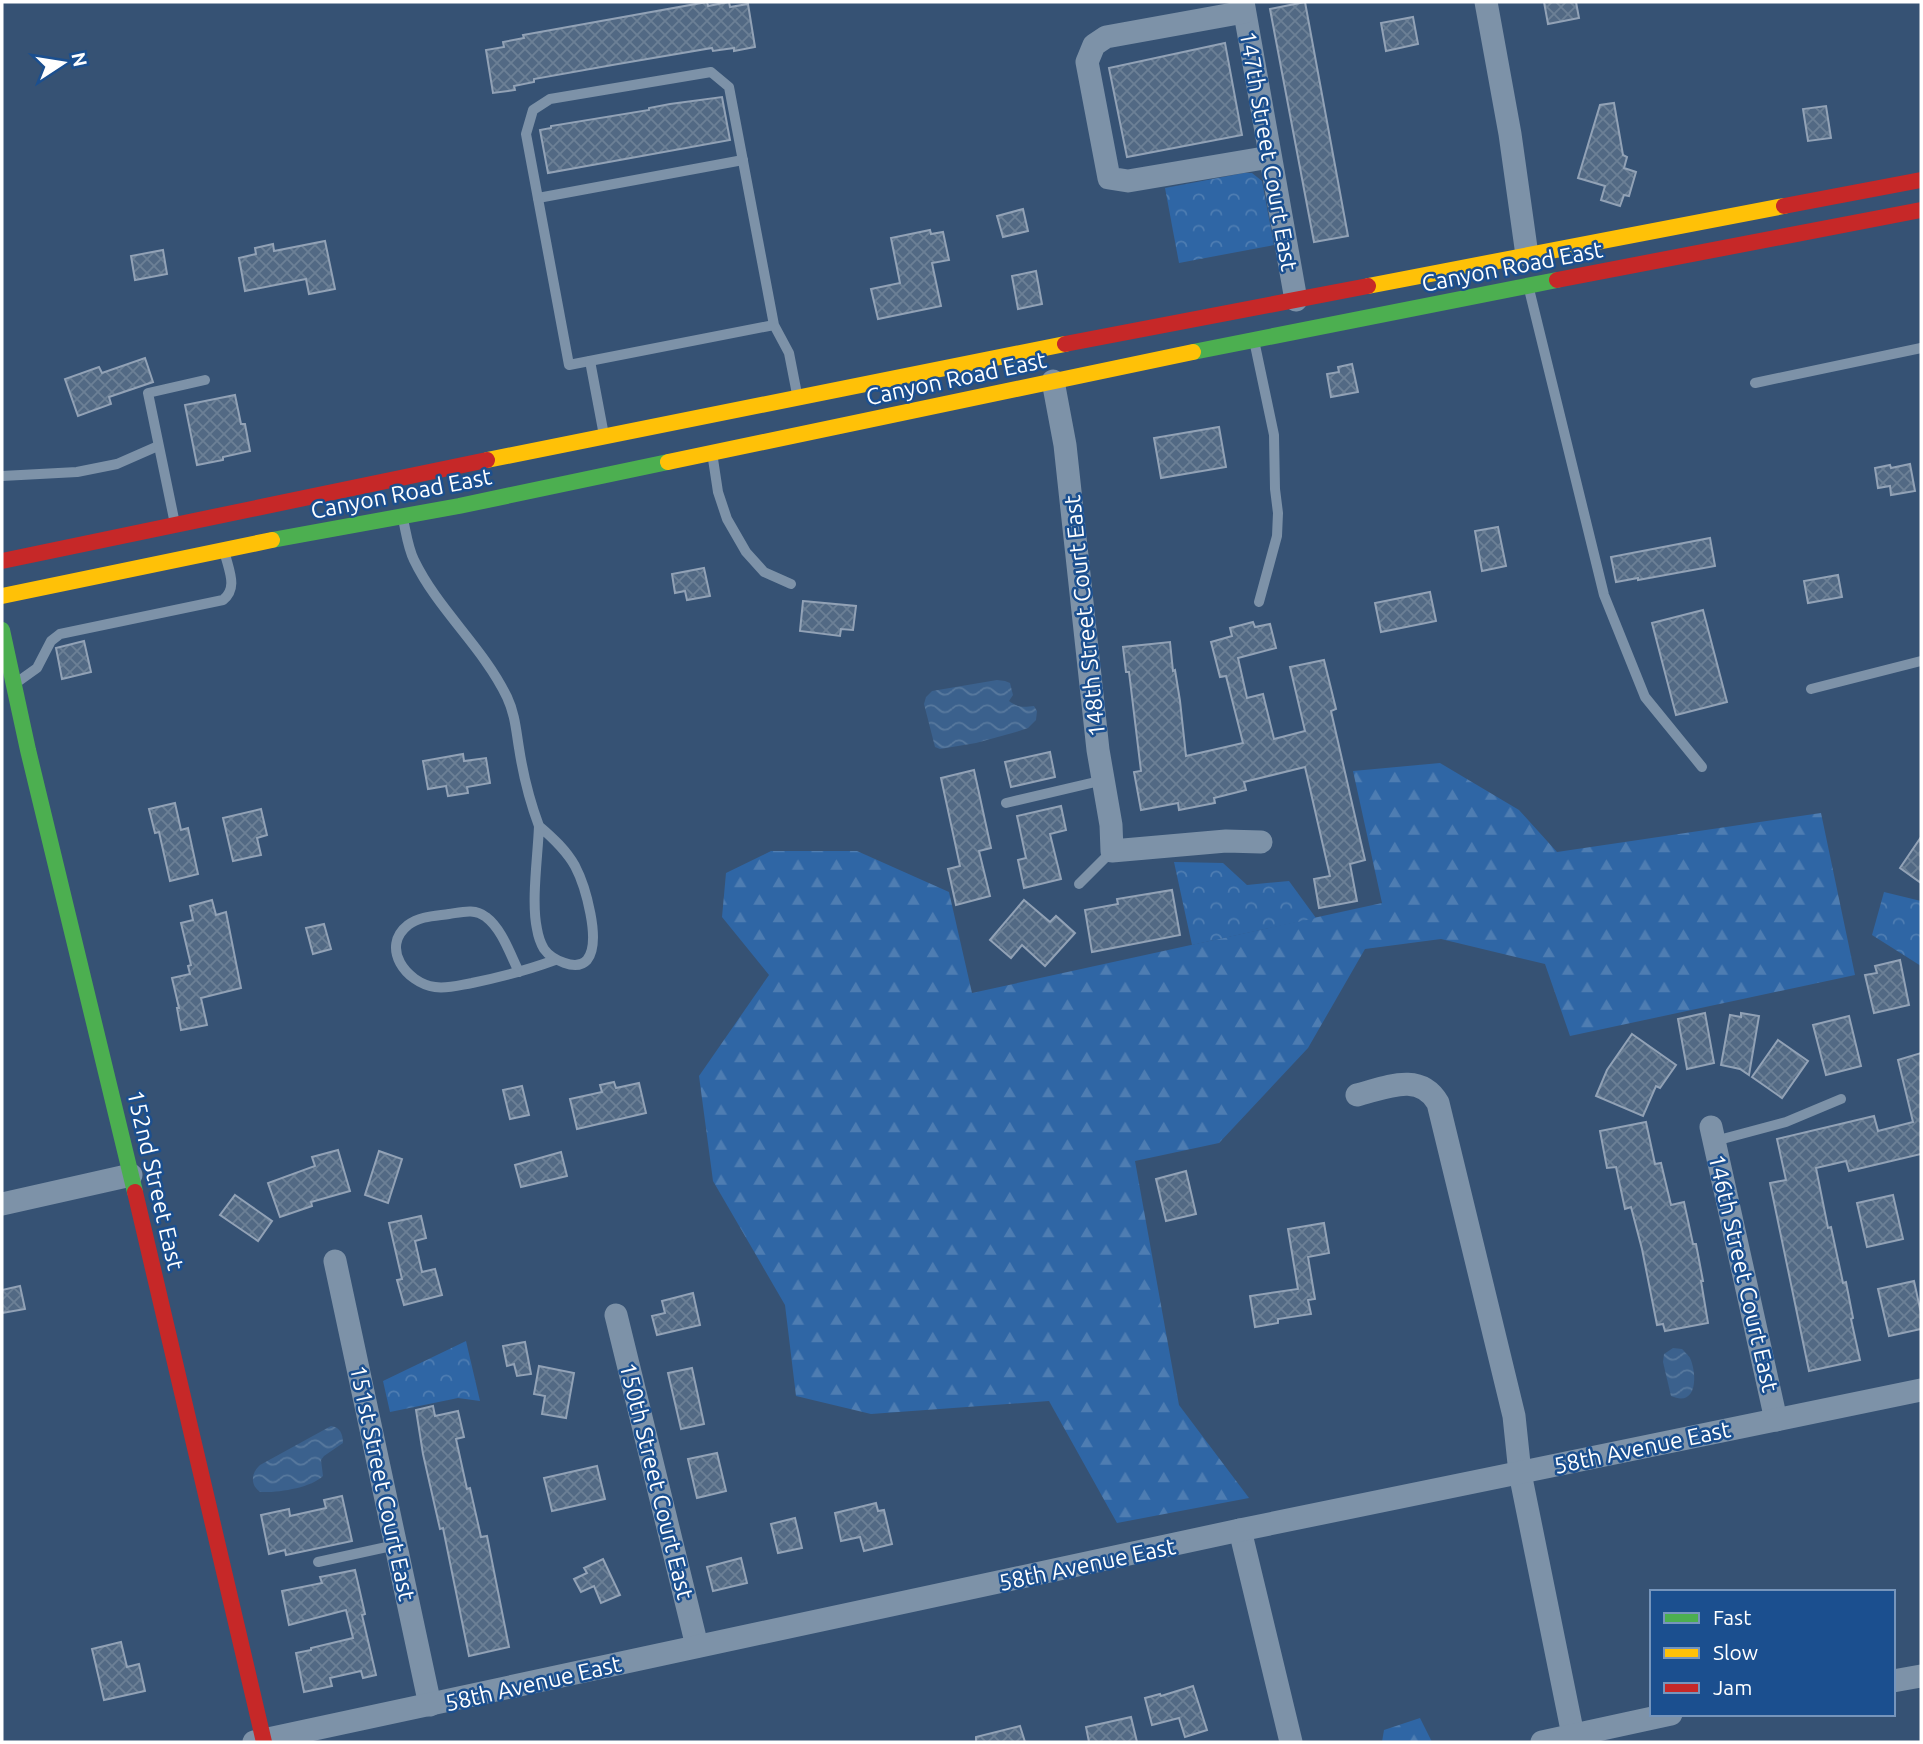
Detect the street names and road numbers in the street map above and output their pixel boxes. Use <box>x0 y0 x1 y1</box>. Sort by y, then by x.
street label: 147th Street Court East <box>1236 29 1302 273</box>
street label: Canyon Road East <box>1419 236 1605 296</box>
street label: Canyon Road East <box>864 347 1048 409</box>
street label: Canyon Road East <box>308 463 494 523</box>
street label: 148th Street Court East <box>1059 494 1109 738</box>
street label: 152nd Street East <box>123 1088 189 1272</box>
street label: 146th Street Court East <box>1704 1152 1784 1394</box>
street label: 150th Street Court East <box>615 1360 699 1602</box>
street label: 151st Street Court East <box>346 1363 420 1603</box>
street label: 58th Avenue East <box>1551 1416 1733 1478</box>
street label: 58th Avenue East <box>996 1533 1178 1595</box>
street label: 58th Avenue East <box>443 1651 623 1715</box>

